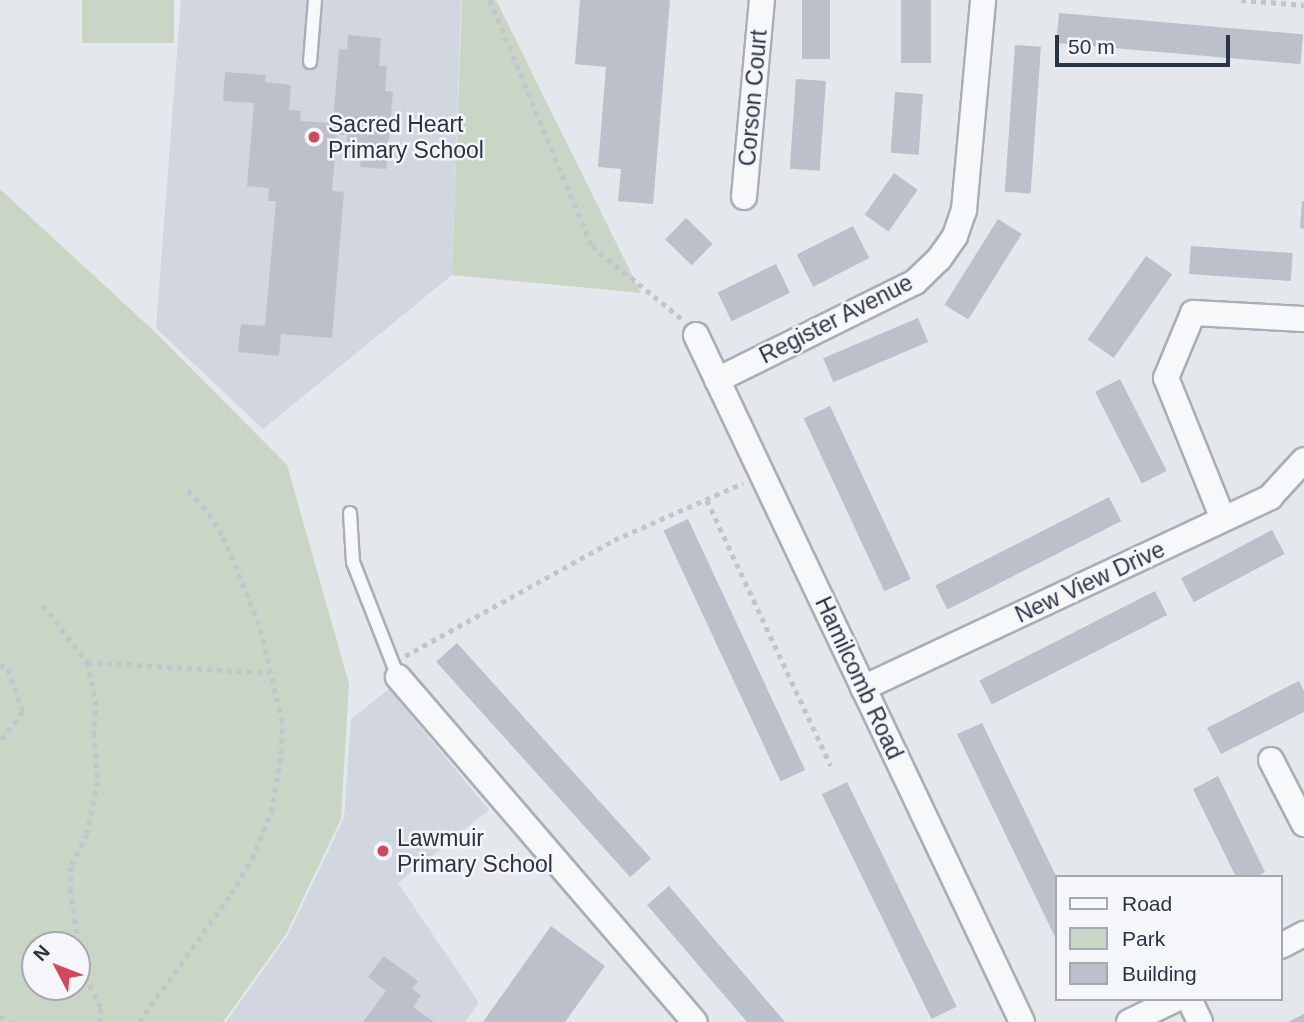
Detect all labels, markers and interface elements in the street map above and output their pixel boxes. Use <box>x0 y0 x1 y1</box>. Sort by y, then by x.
scale bar <box>1059 21 1234 65</box>
street label: Corson Court <box>733 29 773 167</box>
text: 50 m <box>1068 35 1115 58</box>
place label: Sacred Heart Primary School <box>328 110 484 164</box>
marker: Sacred Heart Primary School <box>306 129 322 145</box>
street label: Register Avenue <box>754 268 918 370</box>
street label: New View Drive <box>1011 535 1169 629</box>
street label: Hamilcomb Road <box>809 592 909 764</box>
place label: Lawmuir Primary School <box>397 824 553 878</box>
marker: Lawmuir Primary School <box>375 843 391 859</box>
legend <box>1056 875 1283 1001</box>
text: Road <box>1122 892 1172 915</box>
text: Park <box>1122 927 1165 950</box>
north arrow <box>21 931 91 1001</box>
text: N <box>29 941 54 965</box>
text: Building <box>1122 962 1197 985</box>

